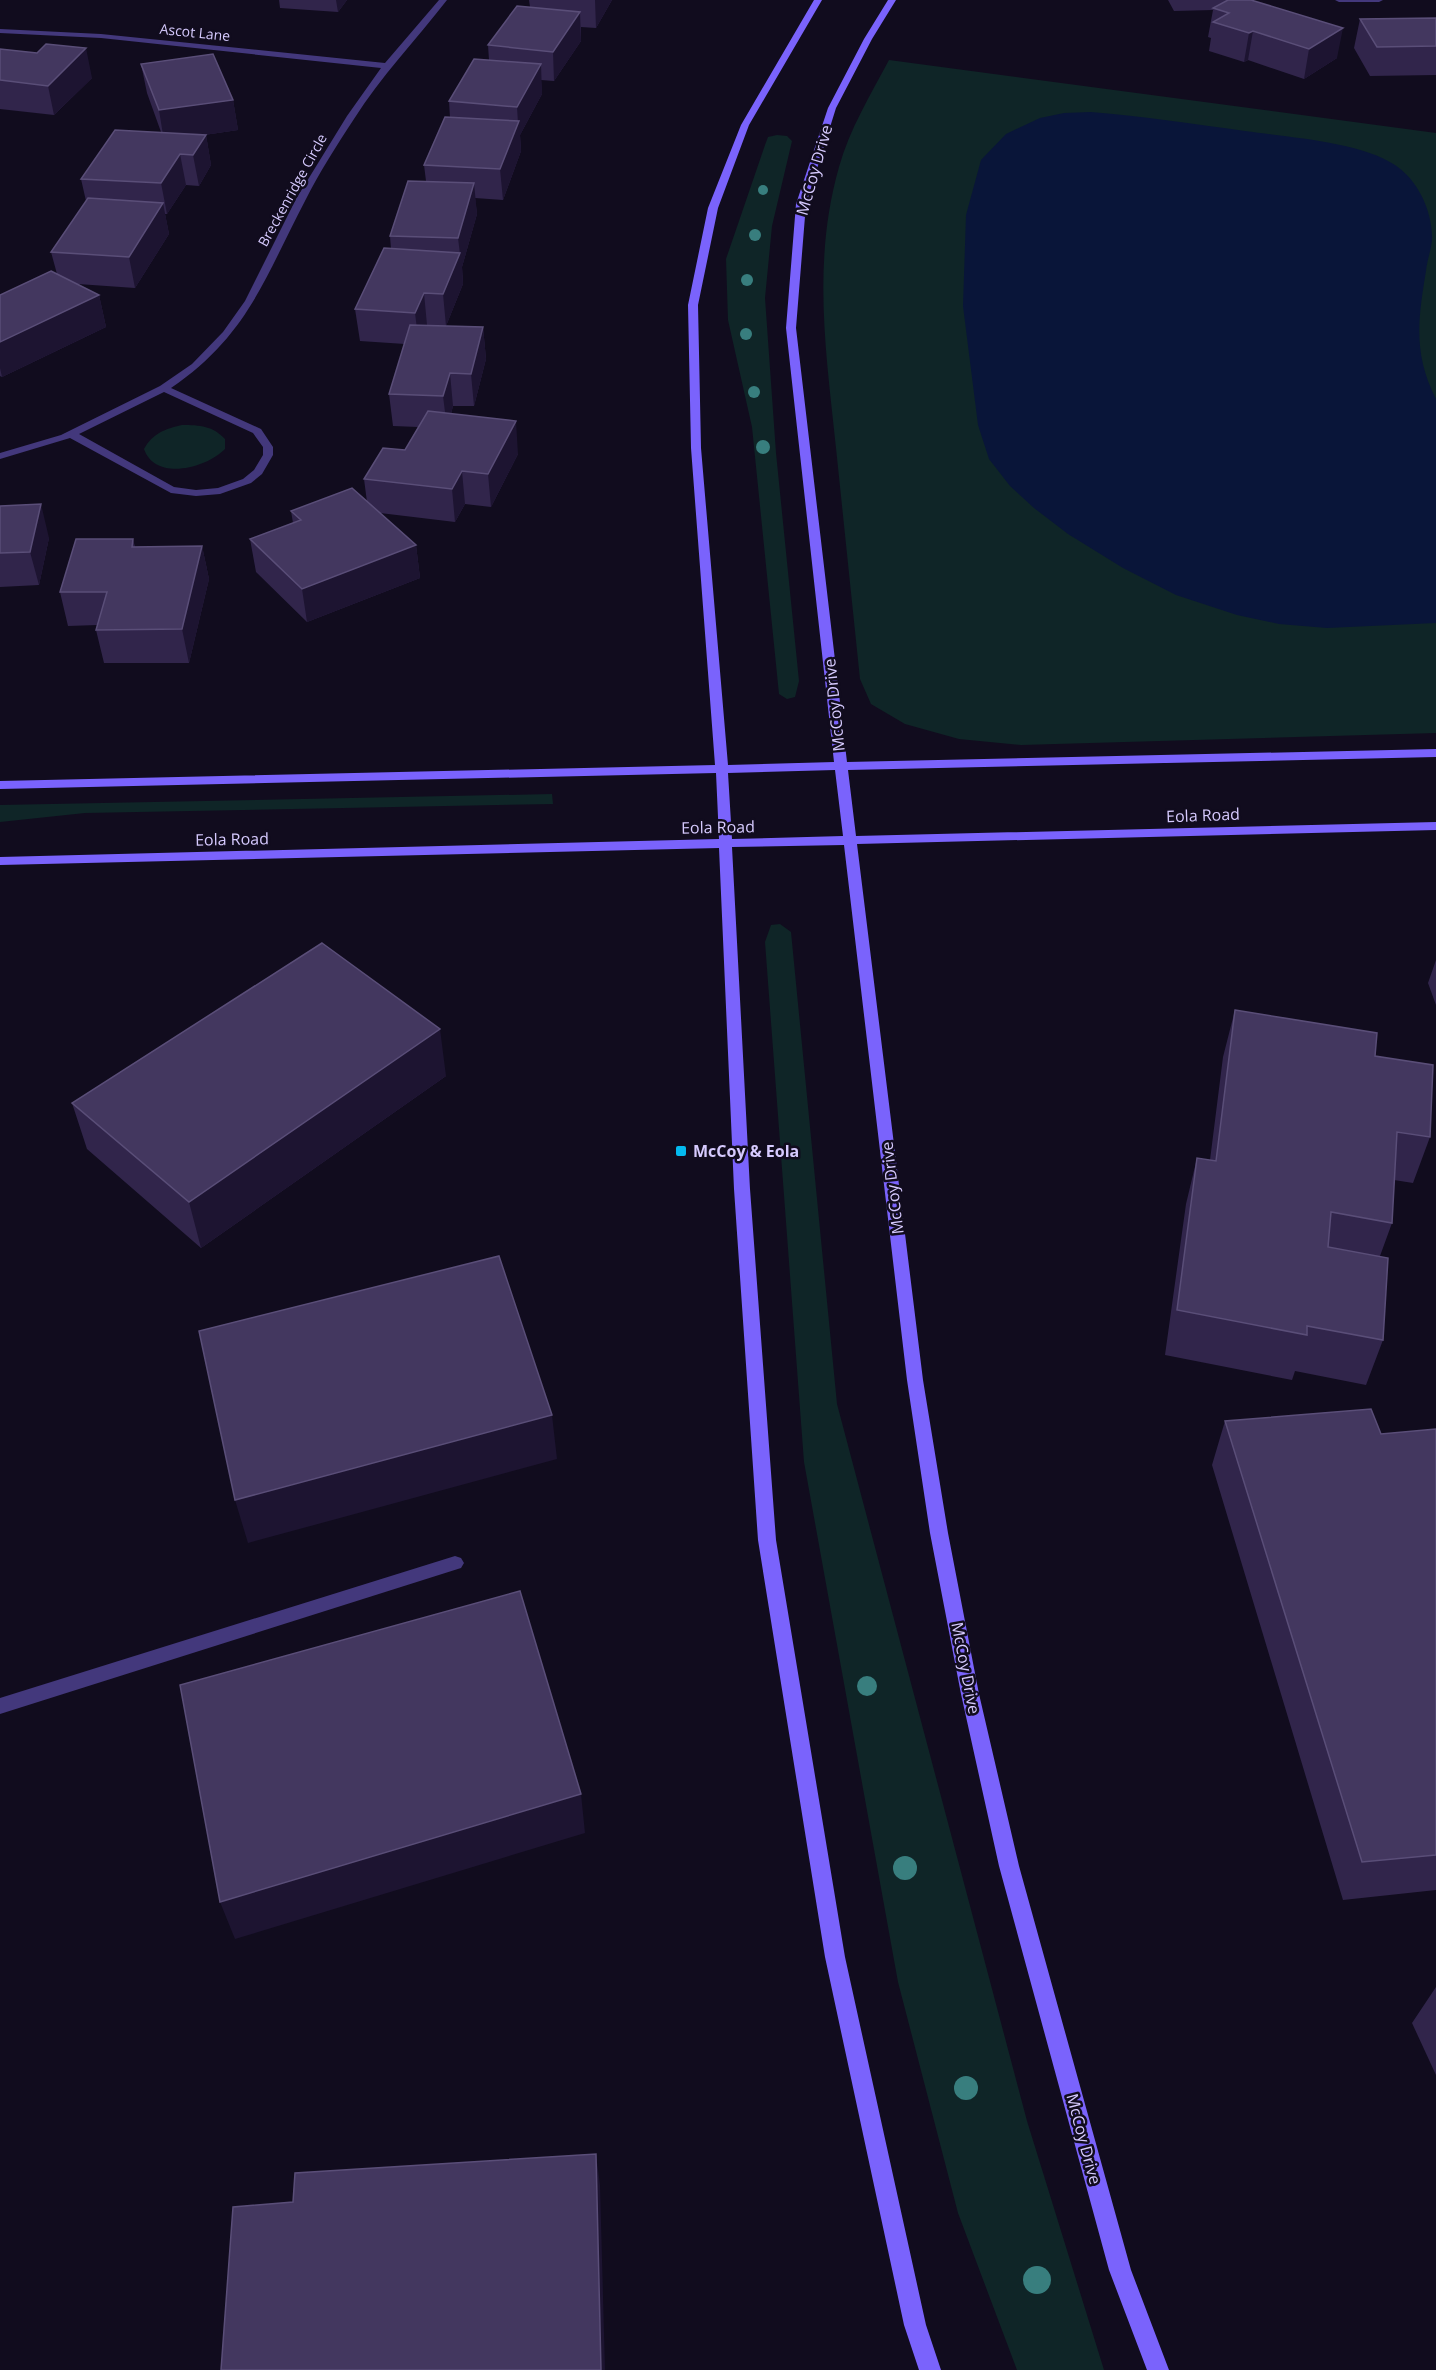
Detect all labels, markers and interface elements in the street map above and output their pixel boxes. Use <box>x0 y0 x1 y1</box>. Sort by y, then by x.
street label: Ascot Lane <box>159 19 231 45</box>
street label: McCoy Drive <box>791 122 837 218</box>
street label: Breckenridge Circle <box>253 130 331 250</box>
street label: McCoy Drive <box>818 658 850 752</box>
street label: Eola Road <box>1166 803 1240 827</box>
street label: Eola Road <box>681 815 755 839</box>
street label: Eola Road <box>195 827 269 851</box>
place label: McCoy & Eola <box>693 1140 799 1162</box>
street label: McCoy Drive <box>875 1140 909 1236</box>
marker: McCoy & Eola <box>674 1144 688 1158</box>
street label: McCoy Drive <box>946 1620 986 1716</box>
street label: McCoy Drive <box>1061 2091 1107 2187</box>

